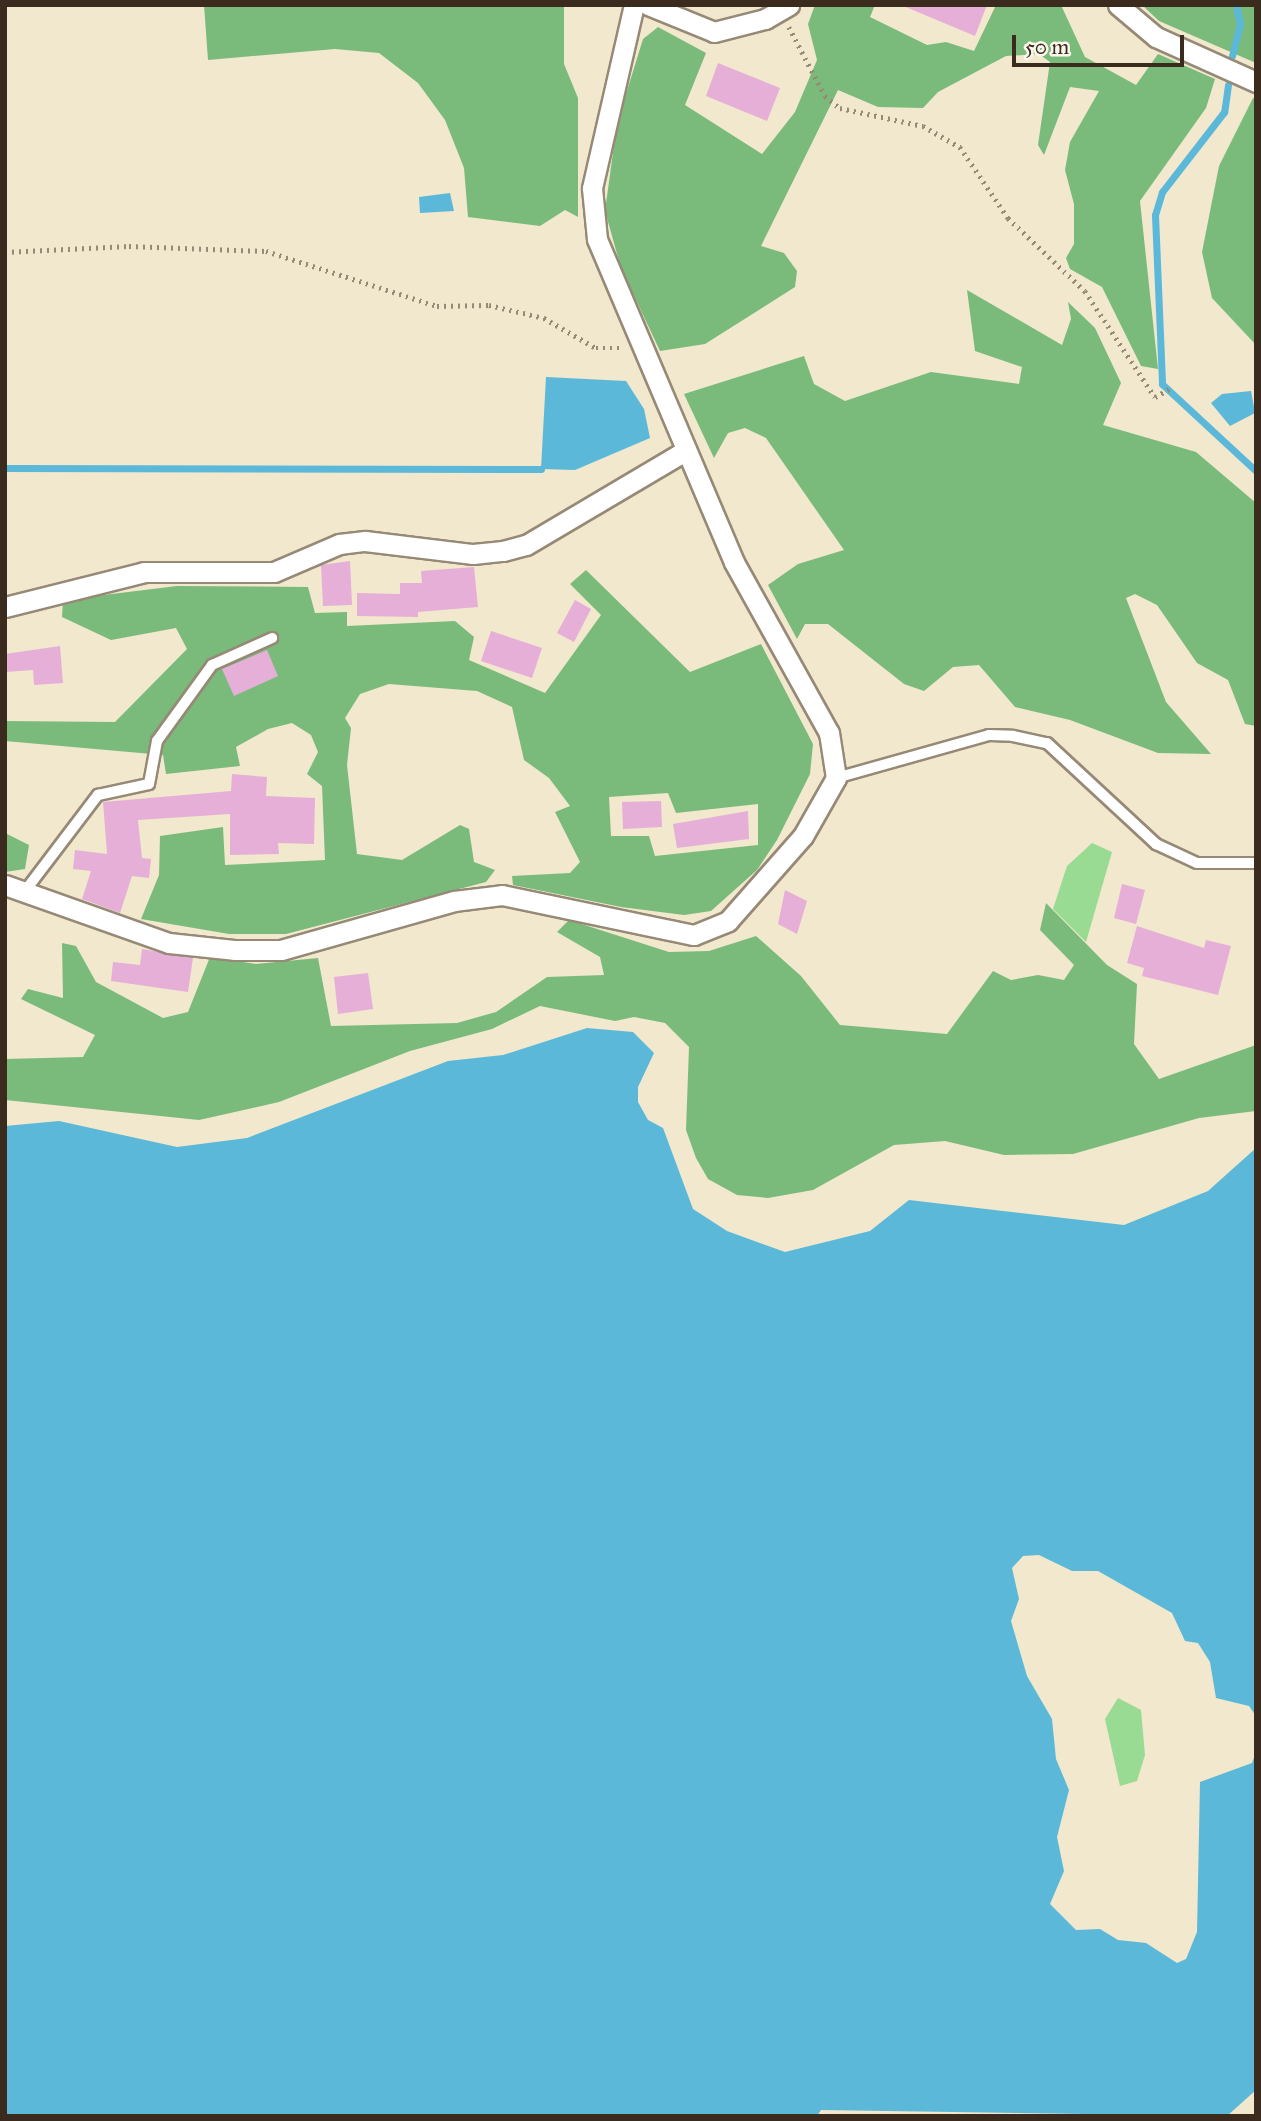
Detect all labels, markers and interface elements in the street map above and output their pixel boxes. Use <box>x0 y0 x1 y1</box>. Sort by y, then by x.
scale bar <box>1016 21 1188 65</box>
text: 50 m <box>1025 34 1069 60</box>

